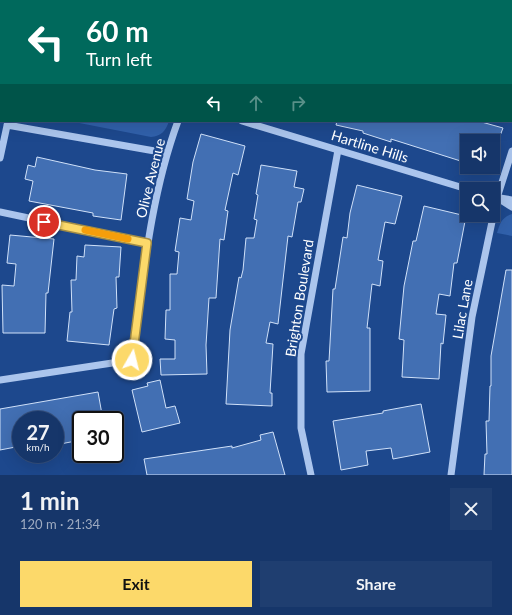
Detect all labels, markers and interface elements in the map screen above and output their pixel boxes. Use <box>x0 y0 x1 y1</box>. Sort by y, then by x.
text: 60 m <box>86 14 149 48</box>
icon: left <box>20 16 72 68</box>
text: Turn left <box>86 48 152 70</box>
icon: left <box>203 92 225 114</box>
icon: ahead <box>245 92 267 114</box>
icon: right <box>287 92 309 114</box>
street label: Hartline Hills <box>329 126 411 166</box>
map controls <box>460 134 500 222</box>
button: sound <box>460 134 500 174</box>
street label: Olive Avenue <box>132 136 168 220</box>
button: search <box>460 182 500 222</box>
pin <box>27 205 61 239</box>
icon: arrive <box>33 211 55 233</box>
street label: Brighton Boulevard <box>281 238 317 358</box>
street label: Lilac Lane <box>448 278 476 340</box>
position arrow <box>111 339 153 381</box>
speed limit sign: 30 <box>72 411 124 463</box>
text: 27 <box>26 420 50 444</box>
text: km/h <box>26 441 50 453</box>
text: 1 min <box>20 486 80 515</box>
button: close <box>450 488 492 530</box>
text: 120 m · 21:34 <box>20 516 100 532</box>
button: Exit <box>20 561 252 607</box>
button: Share <box>260 561 492 607</box>

